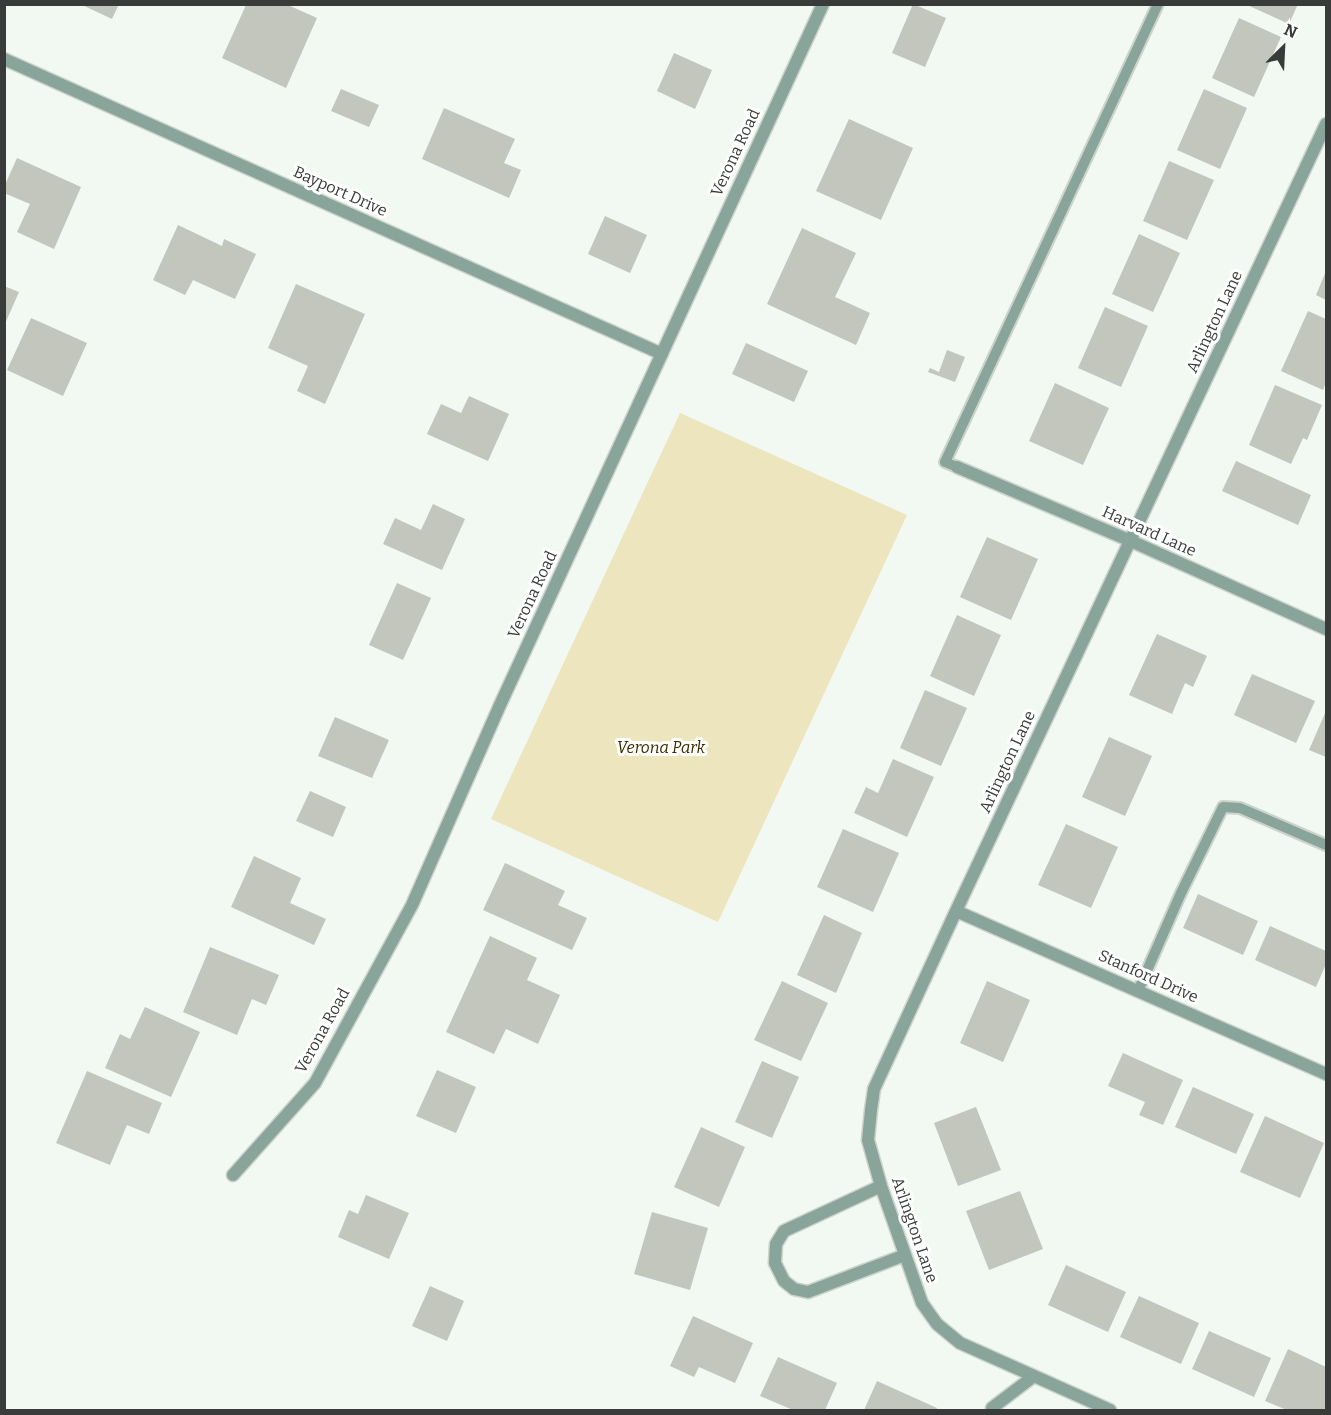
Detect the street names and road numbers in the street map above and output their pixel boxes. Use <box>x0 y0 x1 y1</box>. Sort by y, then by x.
street label: Verona Road <box>707 106 765 200</box>
street label: Bayport Drive <box>290 163 390 221</box>
street label: Arlington Lane <box>1183 268 1247 376</box>
street label: Harvard Lane <box>1099 503 1199 561</box>
street label: Verona Road <box>504 548 562 642</box>
street label: Arlington Lane <box>976 708 1040 816</box>
street label: Stanford Drive <box>1095 946 1201 1008</box>
street label: Verona Road <box>292 985 354 1077</box>
street label: Arlington Lane <box>887 1175 941 1285</box>

